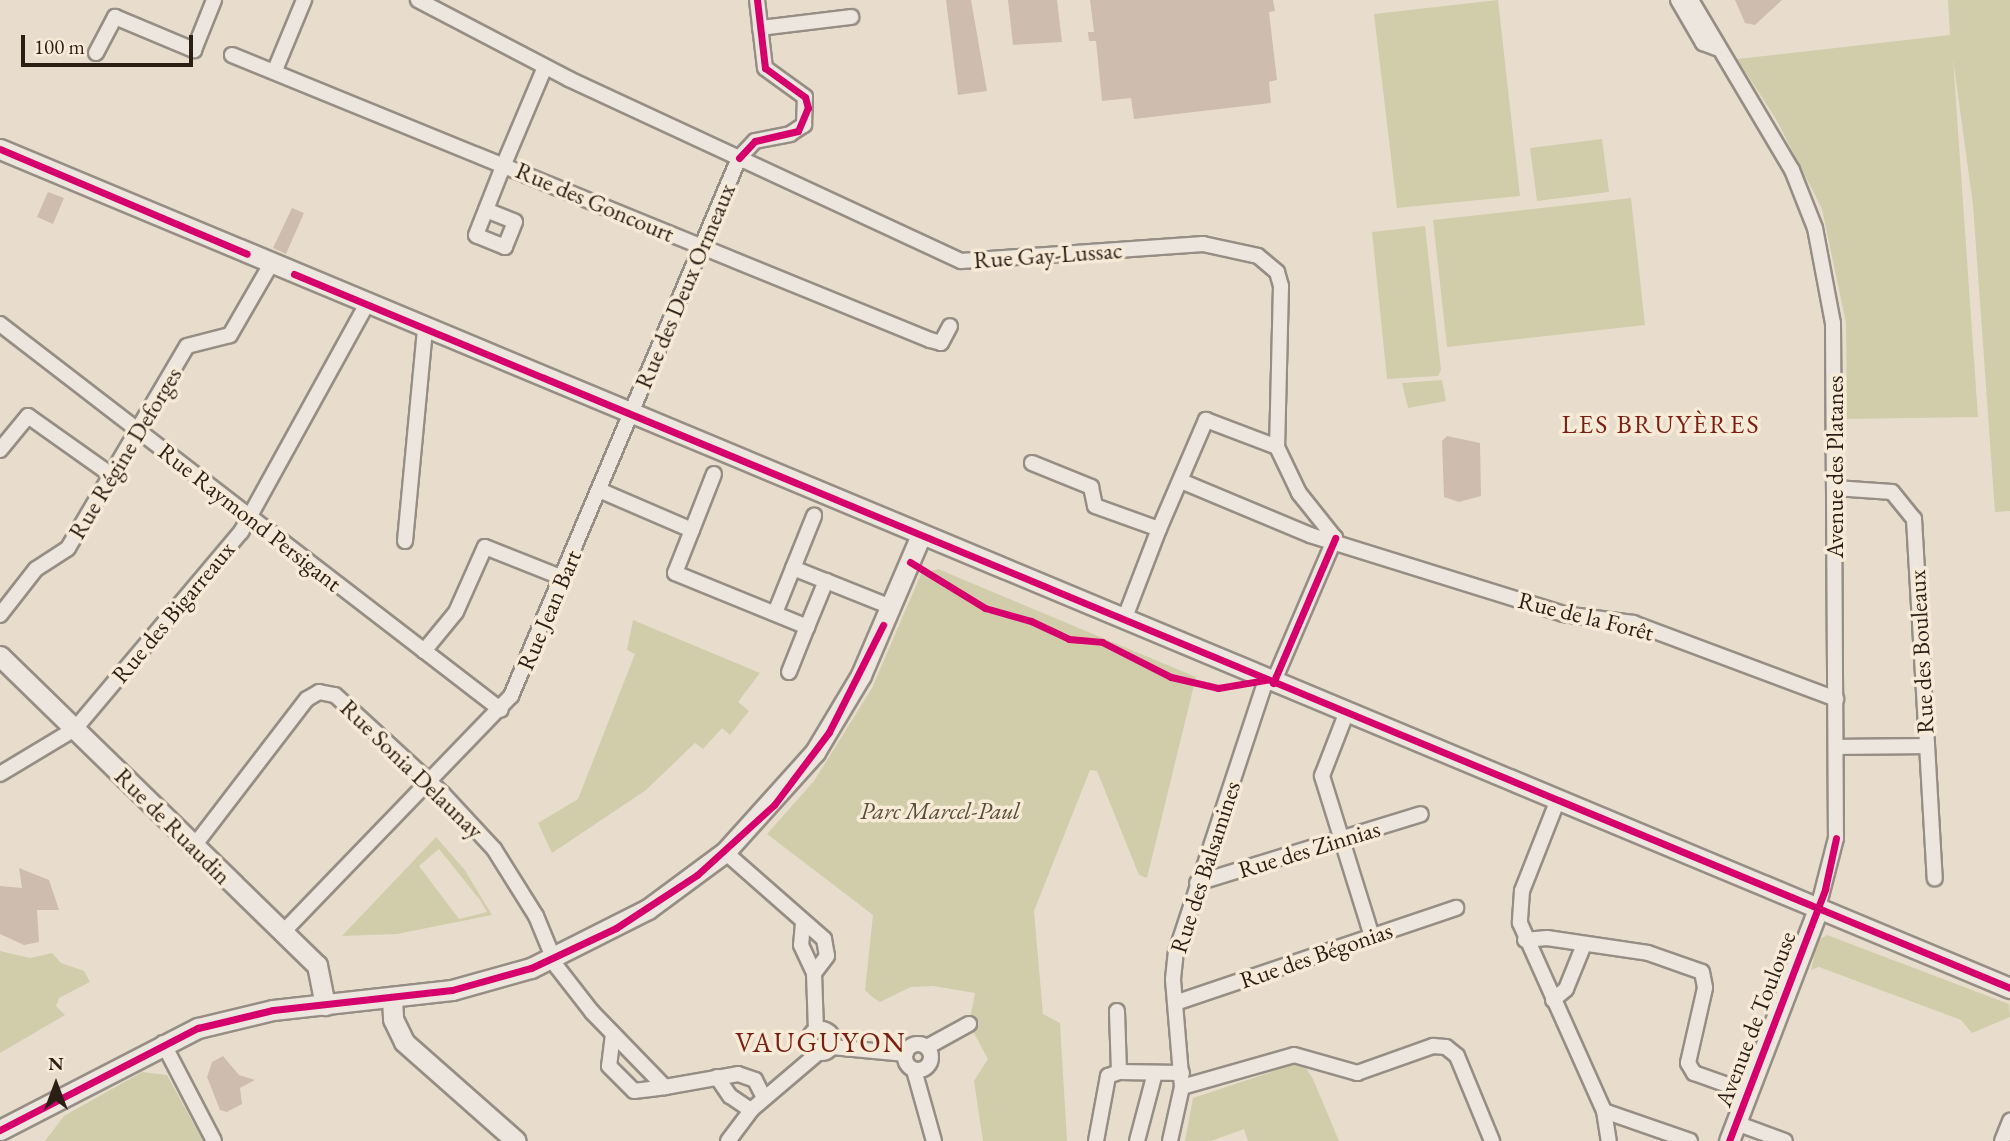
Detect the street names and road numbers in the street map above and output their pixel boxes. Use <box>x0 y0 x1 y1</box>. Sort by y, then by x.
street label: Rue des Goncourt <box>511 156 679 248</box>
street label: Rue des Deux Ormeaux <box>629 179 741 393</box>
street label: Rue Gay-Lussac <box>973 235 1123 275</box>
street label: Rue Régine Deforges <box>62 362 188 544</box>
street label: Avenue des Platanes <box>1821 375 1849 559</box>
street label: Rue Raymond Persigant <box>153 437 347 597</box>
street label: Rue des Bigarreaux <box>105 535 241 689</box>
street label: Rue Jean Bart <box>511 546 587 674</box>
street label: Rue des Bouleaux <box>1902 569 1940 735</box>
street label: Rue de la Forêt <box>1515 585 1657 647</box>
street label: Rue Sonia Delaunay <box>334 693 490 845</box>
street label: Rue de Ruaudin <box>109 762 237 890</box>
street label: Rue des Balsamines <box>1164 777 1246 957</box>
street label: Rue des Zinnias <box>1235 814 1383 884</box>
street label: Rue des Bégonias <box>1236 915 1396 995</box>
street label: Avenue de Toulouse <box>1708 927 1802 1111</box>

